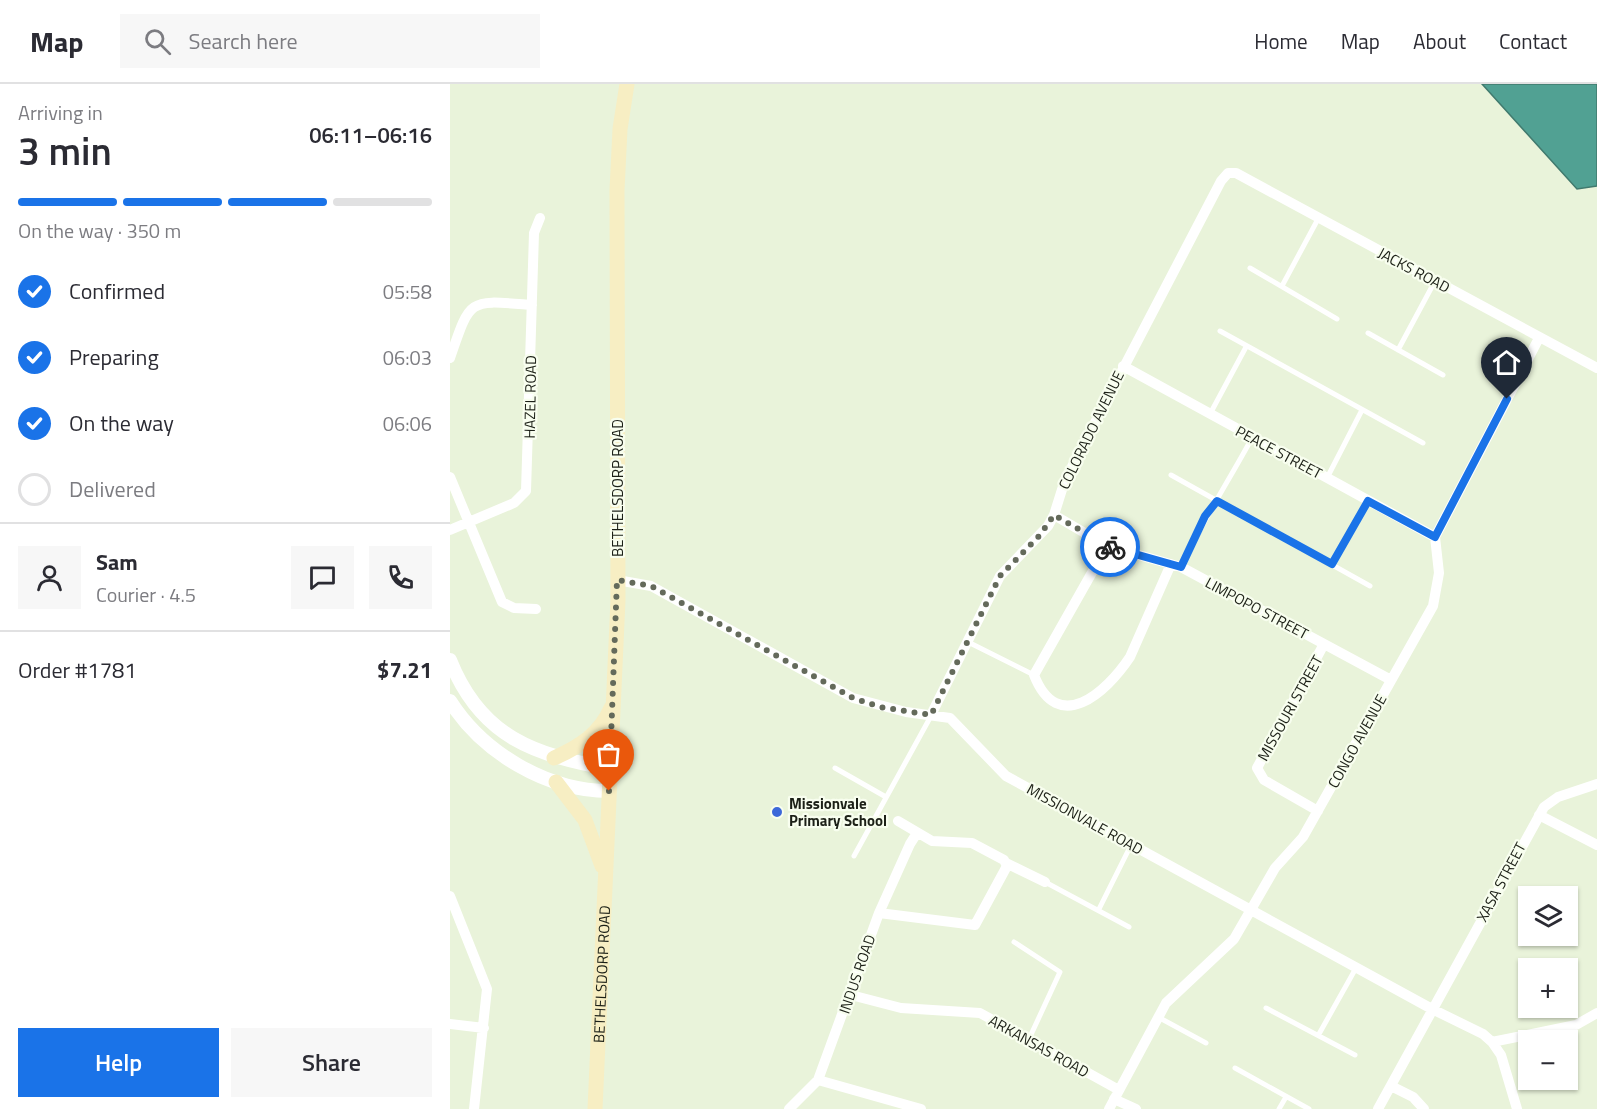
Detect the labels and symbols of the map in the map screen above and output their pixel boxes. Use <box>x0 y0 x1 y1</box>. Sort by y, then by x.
street label: JACKS ROAD <box>1374 241 1454 299</box>
pin <box>1481 337 1532 399</box>
street label: HAZEL ROAD <box>518 355 542 439</box>
street label: COLORADO AVENUE <box>1052 367 1130 493</box>
street label: BETHELSDORP ROAD <box>606 419 629 557</box>
street label: PEACE STREET <box>1231 419 1327 485</box>
courier <box>1080 517 1140 577</box>
street label: LIMPOPO STREET <box>1201 571 1313 645</box>
street label: MISSOURI STREET <box>1251 651 1329 765</box>
street label: CONGO AVENUE <box>1322 690 1392 792</box>
pin <box>583 729 634 791</box>
street label: MISSIONVALE ROAD <box>1023 777 1147 861</box>
place label: Missionvale Primary School <box>789 792 887 832</box>
marker: Missionvale Primary School <box>770 805 784 819</box>
street label: XASA STREET <box>1470 838 1532 926</box>
street label: BETHELSDORP ROAD <box>586 905 616 1044</box>
street label: INDUS ROAD <box>833 931 881 1017</box>
street label: ARKANSAS ROAD <box>985 1009 1093 1083</box>

